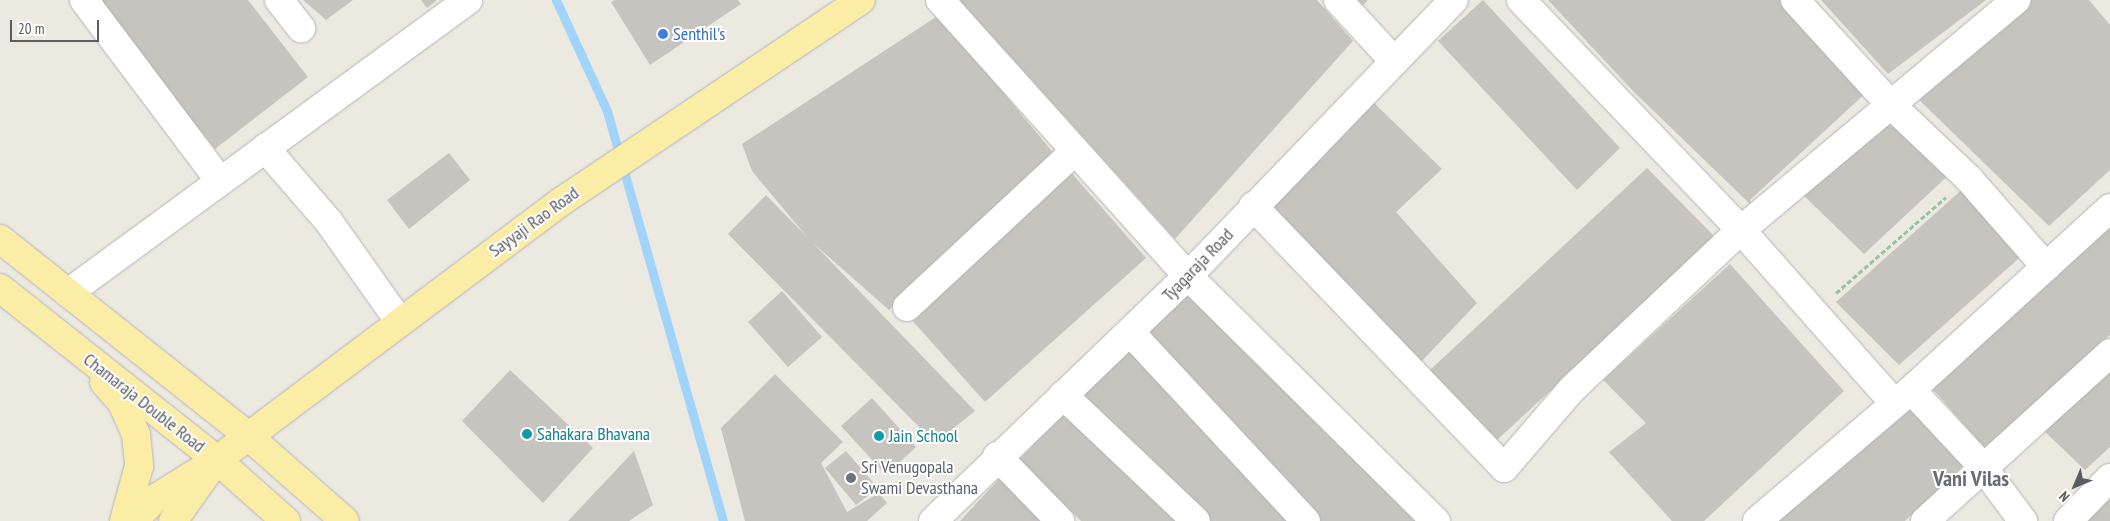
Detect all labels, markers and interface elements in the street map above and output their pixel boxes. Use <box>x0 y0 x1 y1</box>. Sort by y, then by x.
scale bar <box>12 10 101 42</box>
text: 20 m <box>18 19 44 38</box>
place label: Senthil's <box>673 23 725 45</box>
marker: Senthil's <box>657 28 669 40</box>
street label: Sayyaji Rao Road <box>485 182 583 262</box>
street label: Tyagaraja Road <box>1158 224 1238 306</box>
street label: Chamaraja Double Road <box>79 349 209 457</box>
place label: Sahakara Bhavana <box>537 423 650 445</box>
place label: Jain School <box>889 425 958 447</box>
marker: Sahakara Bhavana <box>521 428 533 440</box>
marker: Jain School <box>873 430 885 442</box>
place label: Sri Venugopala Swami Devasthana <box>861 457 978 499</box>
north arrow <box>2050 461 2100 511</box>
district label: Vani Vilas <box>1933 466 2009 492</box>
marker: Sri Venugopala Swami Devasthana <box>845 472 857 484</box>
text: N <box>2055 488 2073 506</box>

